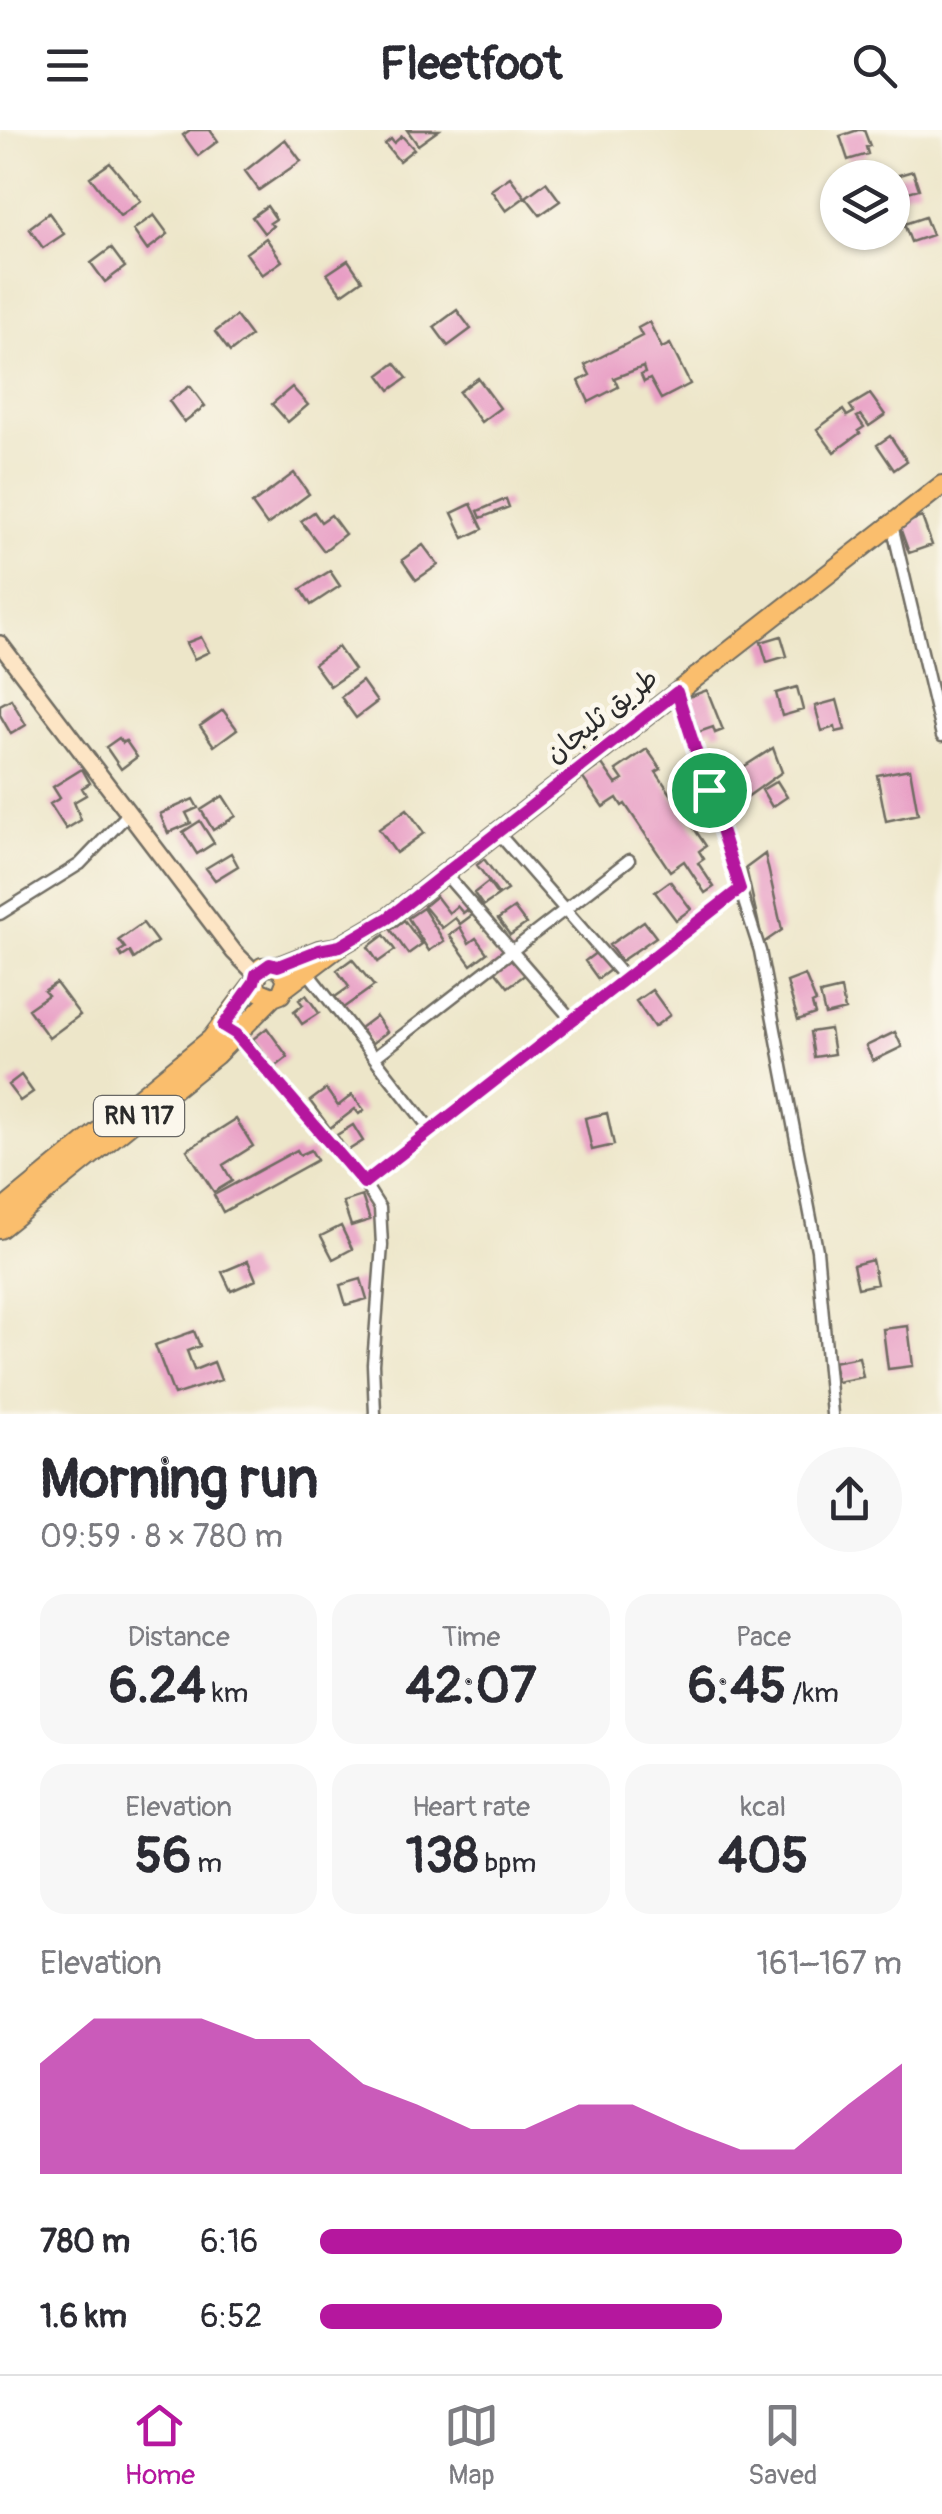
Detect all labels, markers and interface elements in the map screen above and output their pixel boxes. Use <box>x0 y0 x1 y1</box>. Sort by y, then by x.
text: Fleetfoot <box>380 37 562 93</box>
icon: menu <box>40 38 95 93</box>
icon: search <box>847 38 902 93</box>
map controls <box>820 160 910 250</box>
button: layers <box>820 160 910 250</box>
street label: طريق ثليجان <box>538 661 666 771</box>
pin <box>667 748 752 833</box>
icon: arrive <box>682 763 737 818</box>
road number: RN 117 <box>94 1096 184 1136</box>
text: Morning run <box>40 1445 318 1514</box>
button: share <box>797 1447 902 1552</box>
text: 09:59 · 8 × 780 m <box>40 1517 283 1557</box>
text: Distance <box>127 1620 230 1655</box>
text: Time <box>442 1620 500 1655</box>
text: Pace <box>736 1620 791 1655</box>
text: 6.24 <box>109 1655 206 1718</box>
text: 42:07 <box>406 1655 536 1718</box>
text: 6:45 <box>688 1655 786 1718</box>
text: km <box>206 1676 248 1711</box>
text: /km <box>786 1676 839 1711</box>
text: Elevation <box>125 1790 232 1825</box>
text: Heart rate <box>412 1790 530 1825</box>
text: kcal <box>741 1790 786 1825</box>
text: 56 <box>135 1825 191 1888</box>
text: 138 <box>406 1825 478 1888</box>
text: 405 <box>718 1825 808 1888</box>
text: m <box>191 1846 222 1881</box>
text: bpm <box>478 1846 536 1881</box>
text: Elevation <box>40 1944 162 1984</box>
text: 161–167 m <box>756 1944 902 1984</box>
text: 780 m <box>40 2222 130 2262</box>
text: 6:16 <box>200 2222 258 2262</box>
text: 1.6 km <box>40 2297 127 2337</box>
text: 6:52 <box>200 2297 262 2337</box>
tab: Home <box>124 2398 195 2493</box>
tab: Map <box>444 2398 499 2493</box>
tab: Saved <box>748 2398 817 2493</box>

